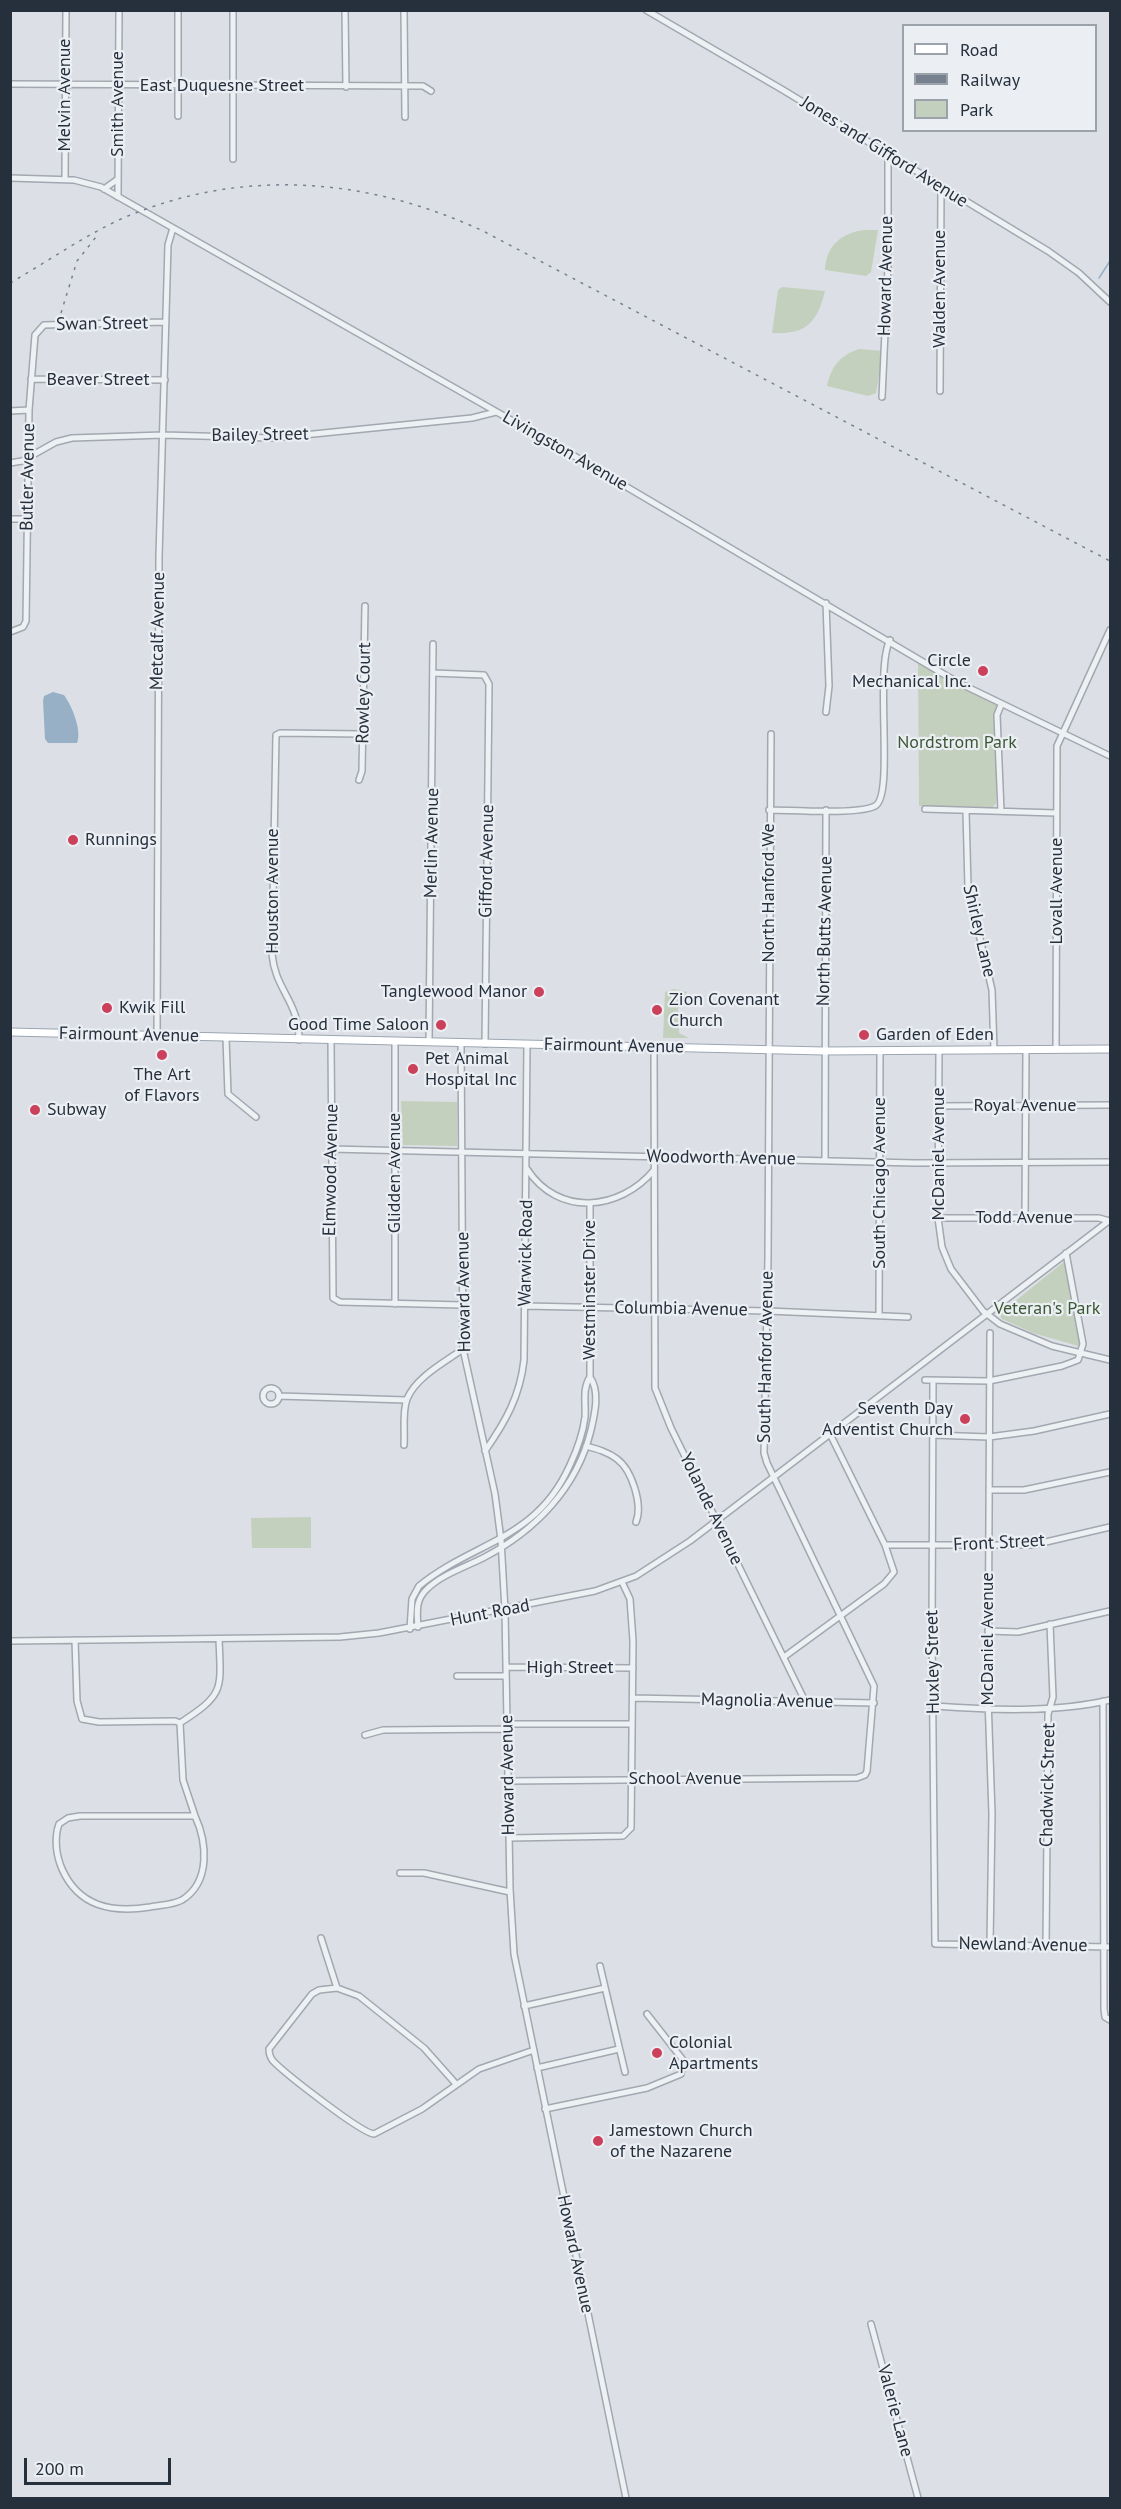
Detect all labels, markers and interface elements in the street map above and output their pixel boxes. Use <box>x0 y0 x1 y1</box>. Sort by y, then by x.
legend <box>902 24 1097 132</box>
street label: Melvin Avenue <box>54 38 76 152</box>
text: Road <box>960 38 998 61</box>
street label: Smith Avenue <box>107 51 129 157</box>
text: Railway <box>960 68 1020 91</box>
street label: East Duquesne Street <box>140 75 304 97</box>
street label: Jones and Gifford Avenue <box>796 92 972 212</box>
text: Park <box>960 98 993 121</box>
street label: Howard Avenue <box>874 216 898 336</box>
street label: Walden Avenue <box>929 230 951 348</box>
street label: Swan Street <box>56 312 148 336</box>
street label: Beaver Street <box>46 369 150 391</box>
street label: Livingston Avenue <box>498 406 632 496</box>
street label: Butler Avenue <box>16 423 40 531</box>
street label: Bailey Street <box>211 423 309 447</box>
street label: Metcalf Avenue <box>146 572 170 690</box>
street label: Rowley Court <box>352 642 376 744</box>
place label: Circle Mechanical Inc. <box>852 650 971 692</box>
marker: Circle Mechanical Inc. <box>976 664 990 678</box>
park label: Nordstrom Park <box>897 732 1017 754</box>
street label: Merlin Avenue <box>420 788 444 898</box>
street label: Gifford Avenue <box>475 804 499 918</box>
street label: North Hanford We <box>758 823 780 963</box>
street label: Houston Avenue <box>262 828 284 954</box>
place label: Runnings <box>85 829 157 851</box>
marker: Runnings <box>66 833 80 847</box>
street label: Lovall Avenue <box>1046 838 1068 944</box>
street label: North Butts Avenue <box>813 856 837 1006</box>
street label: Shirley Lane <box>958 883 1000 979</box>
place label: Tanglewood Manor <box>381 981 527 1003</box>
marker: Tanglewood Manor <box>532 985 546 999</box>
place label: Zion Covenant Church <box>669 989 779 1032</box>
place label: Kwik Fill <box>119 997 185 1019</box>
marker: Kwik Fill <box>100 1001 114 1015</box>
marker: Zion Covenant Church <box>650 1003 664 1017</box>
place label: Good Time Saloon <box>288 1014 429 1036</box>
marker: Good Time Saloon <box>434 1018 448 1032</box>
street label: Fairmount Avenue <box>59 1023 199 1047</box>
place label: Garden of Eden <box>876 1024 994 1046</box>
marker: Garden of Eden <box>857 1028 871 1042</box>
street label: Fairmount Avenue <box>544 1034 684 1058</box>
marker: The Art of Flavors <box>155 1048 169 1062</box>
place label: Pet Animal Hospital Inc <box>425 1048 517 1090</box>
marker: Pet Animal Hospital Inc <box>406 1062 420 1076</box>
place label: The Art of Flavors <box>124 1064 200 1106</box>
street label: McDaniel Avenue <box>928 1087 950 1221</box>
street label: Royal Avenue <box>974 1095 1076 1117</box>
street label: South Chicago Avenue <box>869 1097 891 1269</box>
place label: Subway <box>47 1099 106 1121</box>
marker: Subway <box>28 1103 42 1117</box>
street label: Elmwood Avenue <box>319 1104 343 1236</box>
street label: Glidden Avenue <box>384 1113 406 1233</box>
street label: Woodworth Avenue <box>646 1146 796 1170</box>
street label: Warwick Road <box>514 1199 538 1307</box>
street label: Todd Avenue <box>975 1207 1073 1229</box>
street label: Westminster Drive <box>579 1220 601 1360</box>
street label: Howard Avenue <box>452 1232 476 1352</box>
street label: South Hanford Avenue <box>754 1271 778 1443</box>
street label: Columbia Avenue <box>614 1297 748 1321</box>
park label: Veteran's Park <box>994 1298 1100 1320</box>
place label: Seventh Day Adventist Church <box>822 1398 953 1440</box>
marker: Seventh Day Adventist Church <box>958 1412 972 1426</box>
street label: Yolande Avenue <box>675 1449 747 1569</box>
street label: Front Street <box>953 1530 1045 1556</box>
street label: McDaniel Avenue <box>977 1572 999 1706</box>
street label: Hunt Road <box>448 1595 532 1631</box>
street label: Huxley Street <box>921 1610 945 1714</box>
street label: High Street <box>526 1657 614 1679</box>
street label: Magnolia Avenue <box>701 1689 833 1713</box>
street label: Howard Avenue <box>496 1715 520 1835</box>
street label: Chadwick Street <box>1036 1723 1060 1847</box>
street label: School Avenue <box>628 1768 742 1790</box>
street label: Newland Avenue <box>958 1933 1088 1957</box>
place label: Colonial Apartments <box>669 2032 758 2074</box>
marker: Colonial Apartments <box>650 2046 664 2060</box>
place label: Jamestown Church of the Nazarene <box>610 2120 753 2162</box>
marker: Jamestown Church of the Nazarene <box>591 2134 605 2148</box>
street label: Howard Avenue <box>552 2193 598 2315</box>
street label: Valerie Lane <box>872 2363 918 2459</box>
scale bar <box>27 2446 174 2484</box>
text: 200 m <box>35 2457 84 2480</box>

